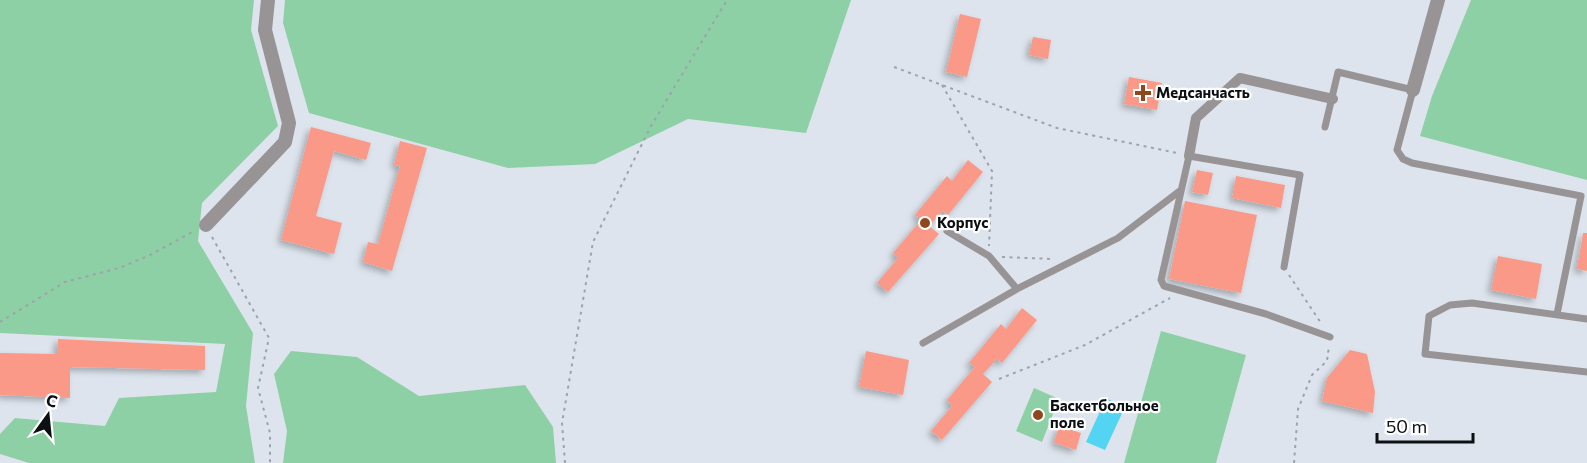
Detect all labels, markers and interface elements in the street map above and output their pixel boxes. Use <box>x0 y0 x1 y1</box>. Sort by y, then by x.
place label: Медсанчасть <box>1156 83 1250 101</box>
marker: Медсанчасть <box>1134 84 1152 102</box>
place label: Корпус <box>937 213 989 231</box>
marker: Корпус <box>918 216 932 230</box>
north arrow <box>18 385 78 445</box>
text: С <box>44 389 60 411</box>
place label: Баскетбольное поле <box>1050 396 1159 431</box>
scale bar <box>1377 406 1473 444</box>
marker: Баскетбольное поле <box>1031 408 1045 422</box>
text: 50 m <box>1386 415 1427 437</box>

